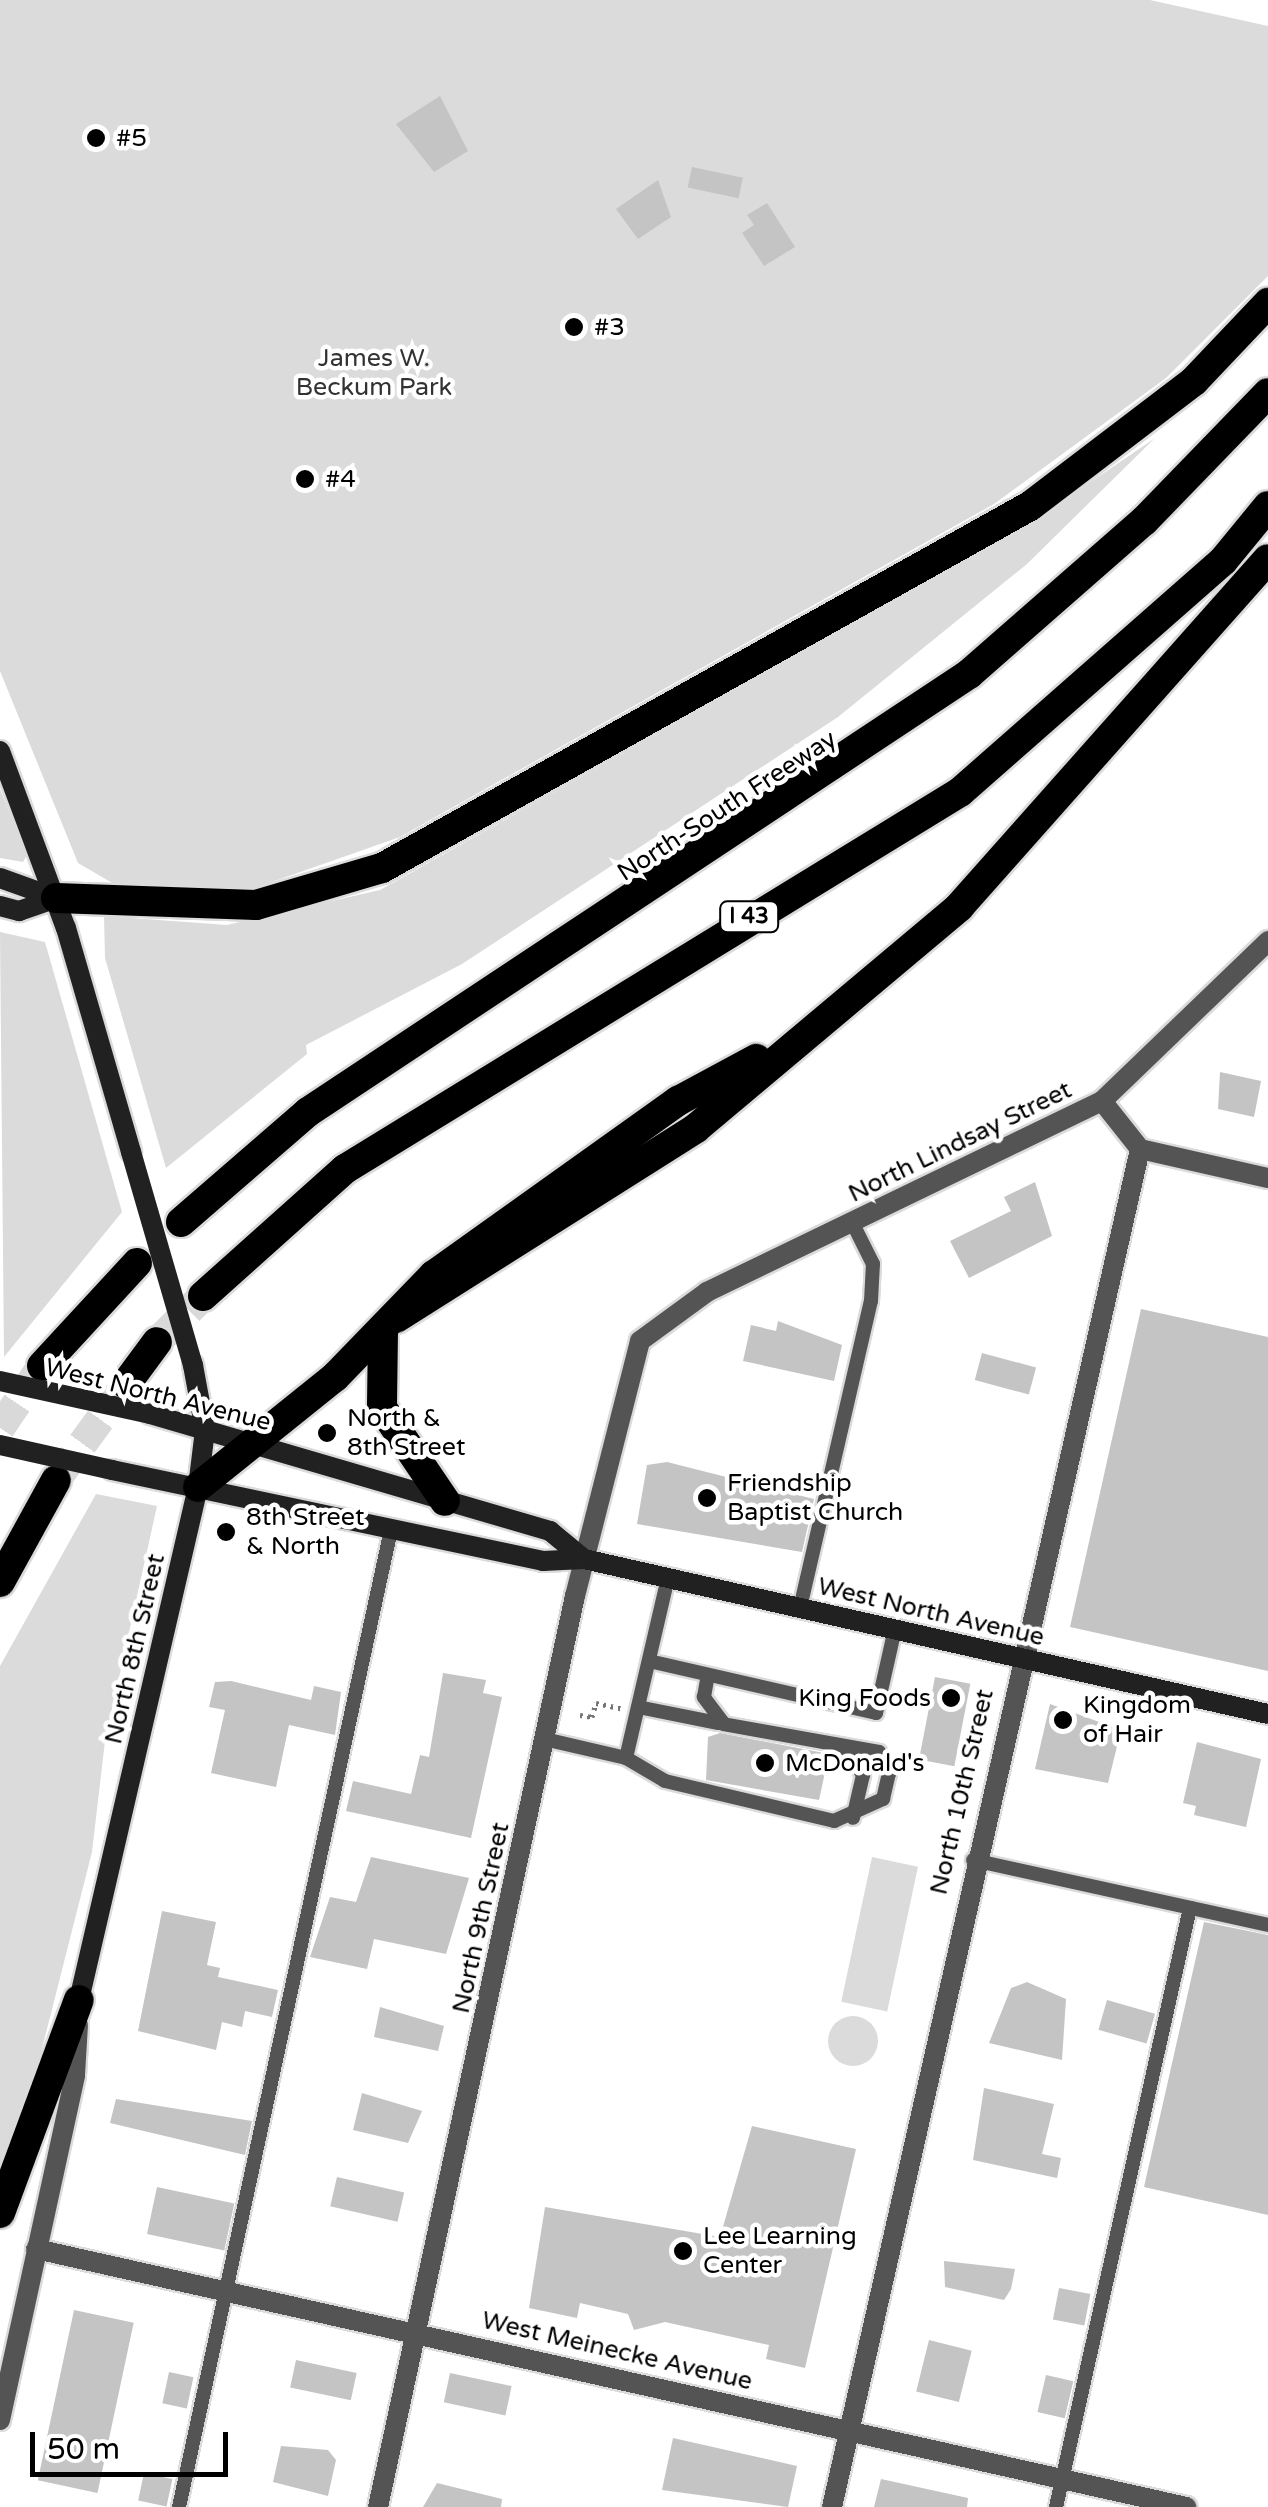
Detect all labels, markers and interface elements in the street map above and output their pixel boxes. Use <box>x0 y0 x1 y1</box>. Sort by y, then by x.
place label: #5 <box>116 123 147 153</box>
marker: #5 <box>85 127 107 149</box>
place label: #3 <box>594 312 625 342</box>
marker: #3 <box>563 316 585 338</box>
park label: James W. Beckum Park <box>296 344 452 403</box>
place label: #4 <box>325 464 356 494</box>
marker: #4 <box>294 468 316 490</box>
street label: North-South Freeway <box>612 724 842 888</box>
road number: I 43 <box>719 900 779 934</box>
street label: North Lindsay Street <box>844 1075 1076 1209</box>
street label: West North Avenue <box>42 1352 274 1438</box>
place label: North & 8th Street <box>347 1404 465 1463</box>
marker: North & 8th Street <box>316 1422 338 1444</box>
place label: Friendship Baptist Church <box>727 1469 903 1528</box>
marker: Friendship Baptist Church <box>696 1487 718 1509</box>
place label: 8th Street & North <box>246 1503 364 1562</box>
marker: 8th Street & North <box>215 1521 237 1543</box>
street label: North 8th Street <box>99 1551 171 1747</box>
street label: West North Avenue <box>815 1571 1047 1653</box>
place label: King Foods <box>798 1683 931 1713</box>
street label: North 10th Street <box>924 1686 1000 1898</box>
marker: King Foods <box>940 1687 962 1709</box>
place label: Kingdom of Hair <box>1083 1691 1191 1750</box>
marker: Kingdom of Hair <box>1052 1709 1074 1731</box>
place label: McDonald's <box>785 1748 924 1778</box>
marker: McDonald's <box>754 1752 776 1774</box>
street label: North 9th Street <box>446 1820 516 2016</box>
place label: Lee Learning Center <box>703 2222 857 2281</box>
marker: Lee Learning Center <box>672 2240 694 2262</box>
street label: West Meinecke Avenue <box>479 2305 755 2397</box>
scale bar <box>35 2412 232 2474</box>
text: 50 m <box>47 2431 120 2468</box>

